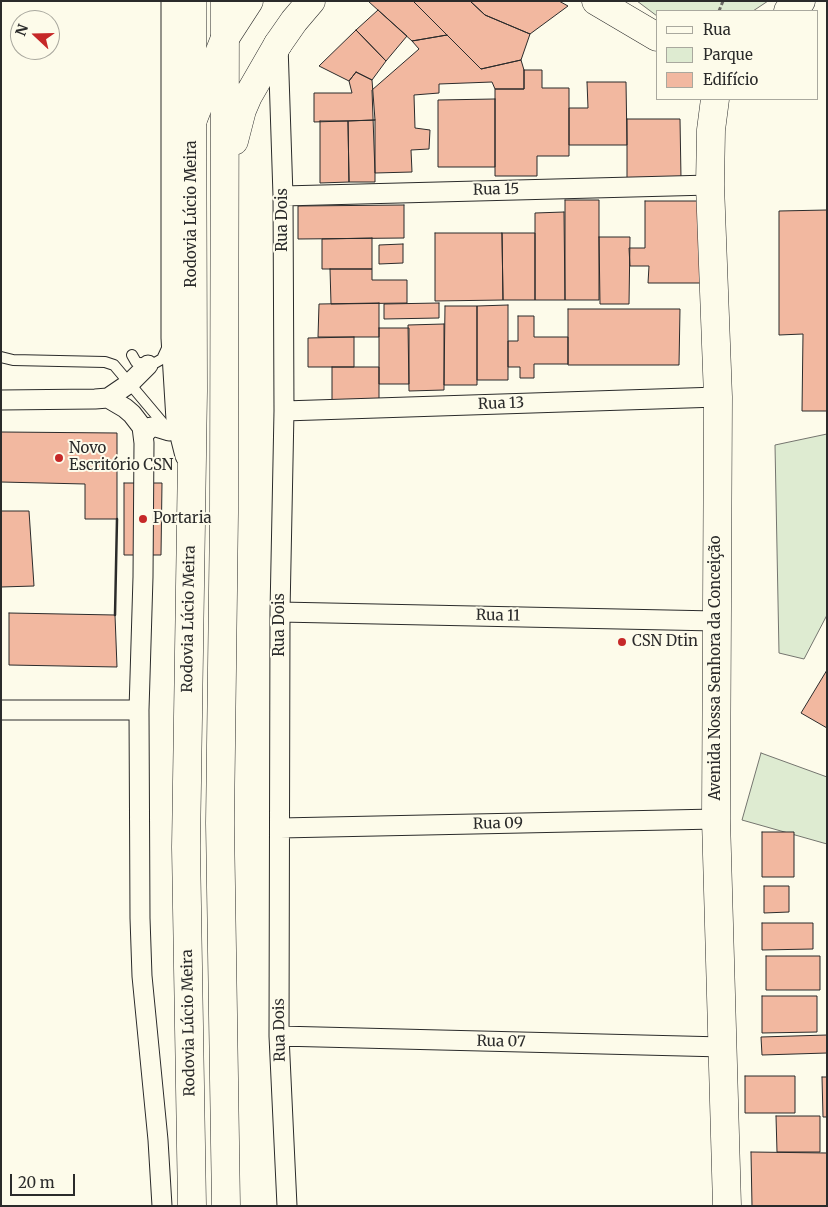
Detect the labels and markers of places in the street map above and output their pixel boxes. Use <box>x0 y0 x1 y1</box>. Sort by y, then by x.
place label: Novo Escritório CSN <box>69 440 173 475</box>
marker: Novo Escritório CSN <box>53 452 65 464</box>
place label: Portaria <box>153 510 212 528</box>
marker: Portaria <box>137 513 149 525</box>
place label: CSN Dtin <box>632 633 698 651</box>
marker: CSN Dtin <box>616 636 628 648</box>

